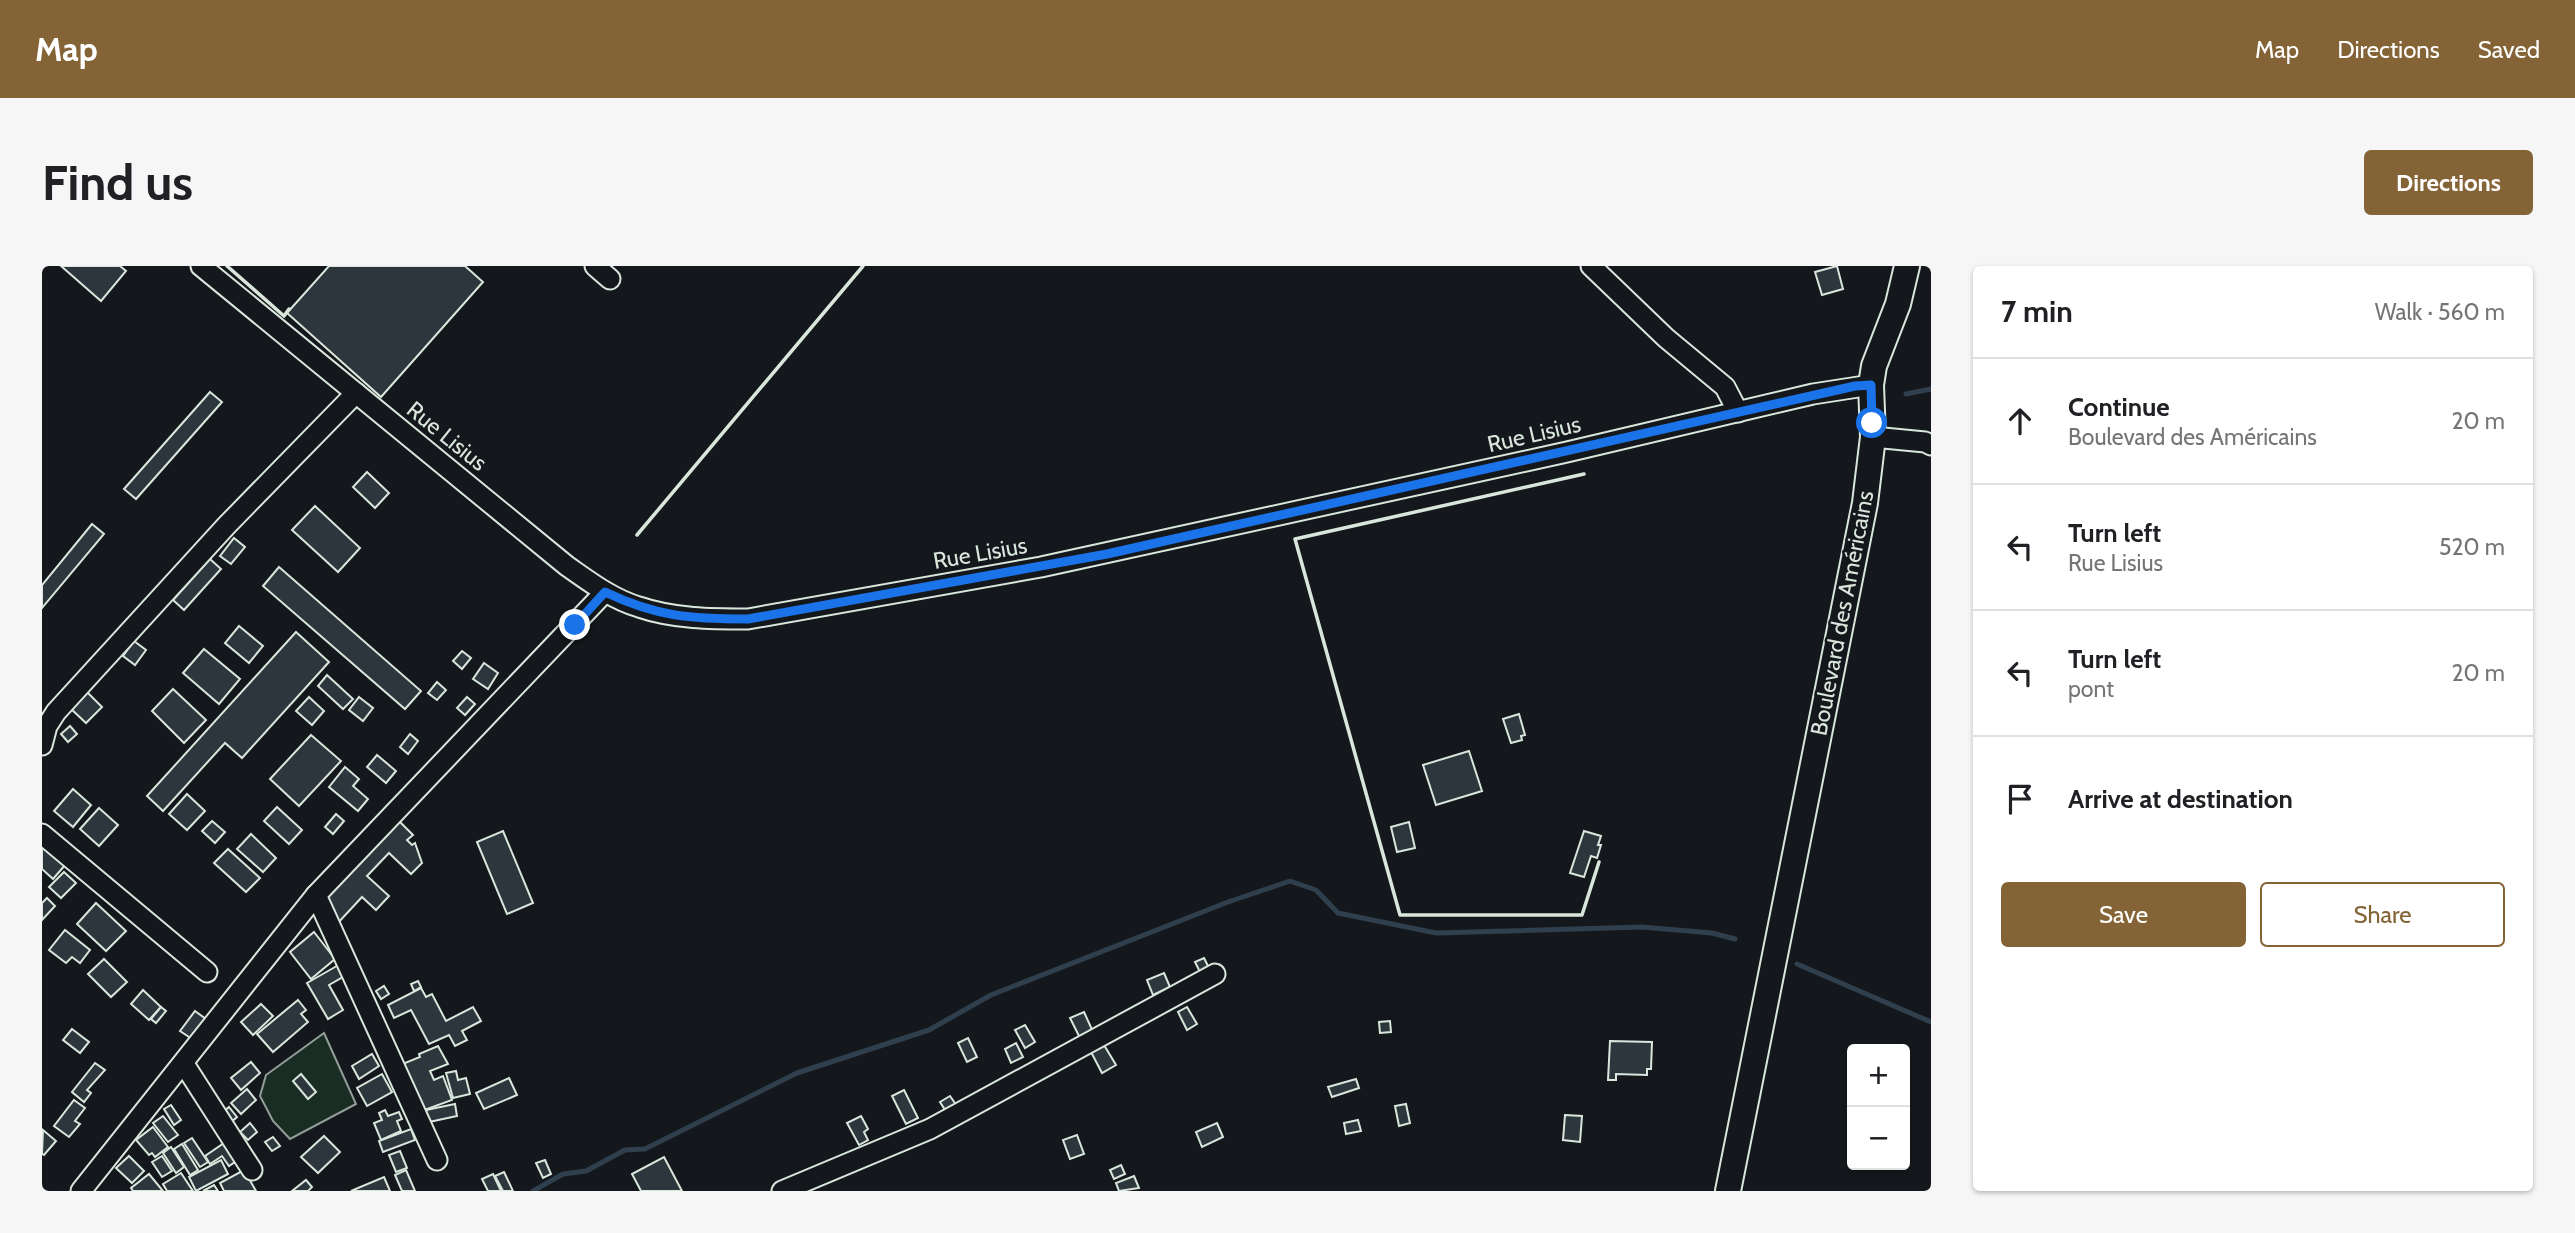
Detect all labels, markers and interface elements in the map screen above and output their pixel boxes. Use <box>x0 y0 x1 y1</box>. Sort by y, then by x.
text: Map <box>35 29 98 69</box>
text: Map <box>2255 35 2299 64</box>
text: Directions <box>2337 35 2440 64</box>
text: Saved <box>2478 35 2540 64</box>
button: Directions <box>2364 150 2533 215</box>
text: Find us <box>42 153 193 212</box>
text: 7 min <box>2001 293 2073 330</box>
text: Walk · 560 m <box>2375 298 2505 326</box>
text: Continue <box>2068 391 2170 423</box>
street label: Rue Lisius <box>401 395 493 477</box>
icon: ahead <box>2001 402 2039 440</box>
route start <box>1856 407 1887 438</box>
text: 20 m <box>2452 407 2505 435</box>
street label: Rue Lisius <box>1485 410 1583 458</box>
text: Boulevard des Américains <box>2068 423 2317 451</box>
street label: Boulevard des Américains <box>1805 488 1879 738</box>
text: Turn left <box>2068 517 2161 549</box>
icon: left <box>2001 528 2039 566</box>
street label: Rue Lisius <box>931 531 1029 575</box>
text: 520 m <box>2439 533 2505 561</box>
text: Rue Lisius <box>2068 549 2163 577</box>
route end <box>559 609 590 640</box>
text: Turn left <box>2068 643 2161 675</box>
icon: left <box>2001 654 2039 692</box>
text: 20 m <box>2452 659 2505 687</box>
text: pont <box>2068 675 2114 703</box>
icon: arrive <box>2001 780 2039 818</box>
text: Arrive at destination <box>2068 783 2293 815</box>
button: Save <box>2001 882 2246 947</box>
button: Share <box>2260 882 2505 947</box>
map controls <box>1847 1044 1910 1170</box>
button: + <box>1847 1044 1910 1107</box>
button: − <box>1847 1107 1910 1170</box>

